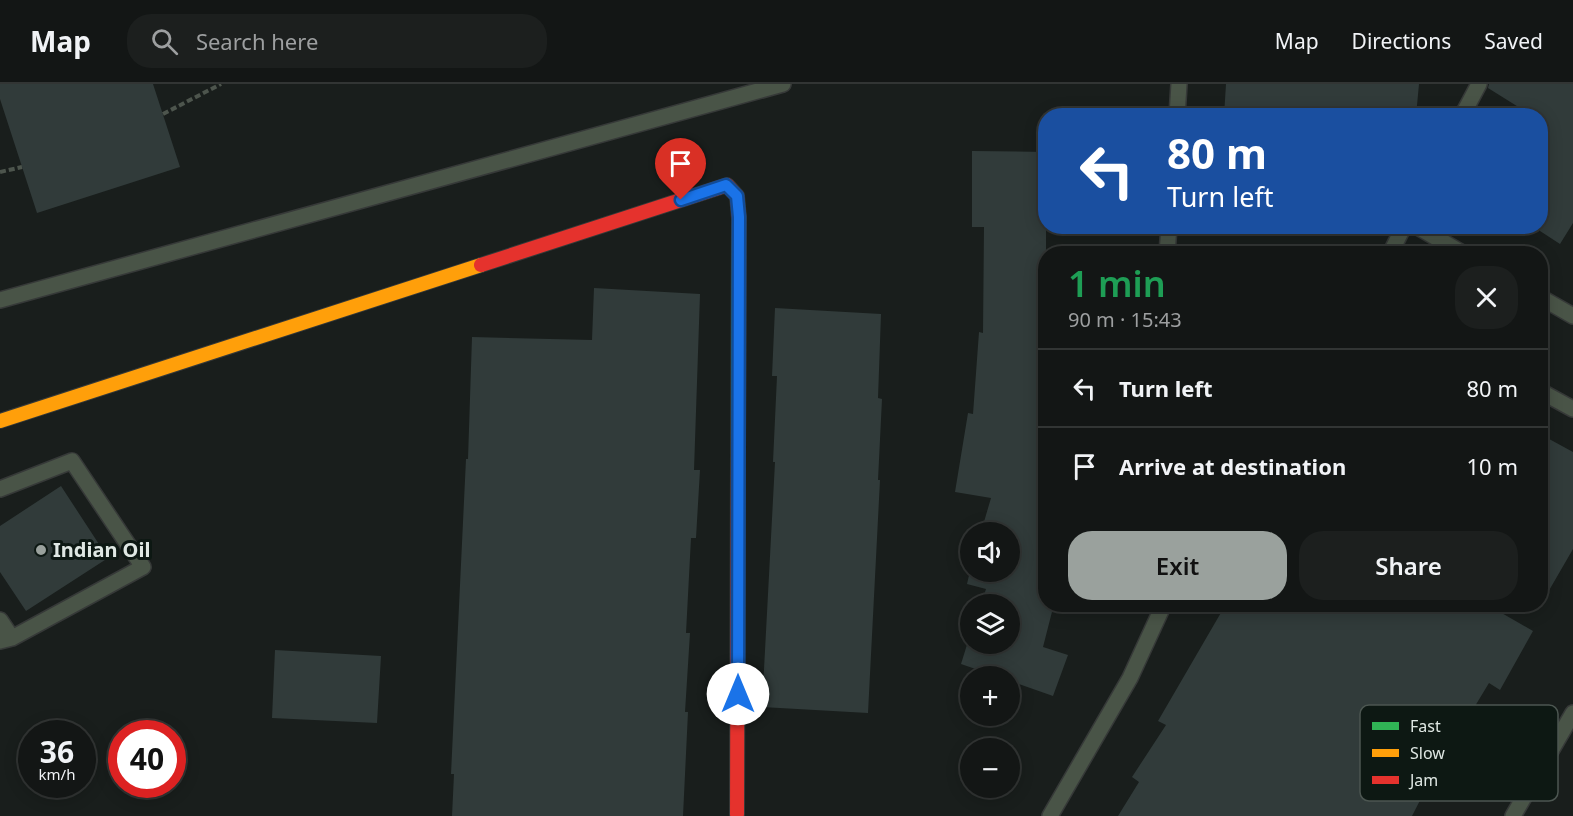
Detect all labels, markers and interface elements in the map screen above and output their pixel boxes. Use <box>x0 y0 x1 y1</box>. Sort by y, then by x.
search box <box>127 14 547 68</box>
text: Map <box>30 22 91 60</box>
icon: search <box>148 25 181 58</box>
text: Search here <box>196 26 318 56</box>
text: Map <box>1275 27 1319 55</box>
text: Directions <box>1352 27 1451 55</box>
text: Saved <box>1484 27 1543 55</box>
text: 80 m <box>1167 124 1267 181</box>
icon: left <box>1068 132 1146 210</box>
pin <box>655 138 706 200</box>
icon: arrive <box>664 147 697 180</box>
text: Turn left <box>1167 178 1273 215</box>
text: 1 min <box>1068 259 1166 308</box>
button: close <box>1455 266 1518 329</box>
text: 90 m · 15:43 <box>1068 306 1182 333</box>
icon: left <box>1068 372 1101 405</box>
text: Turn left <box>1119 373 1213 403</box>
text: 80 m <box>1467 373 1518 403</box>
icon: arrive <box>1068 450 1101 483</box>
text: Arrive at destination <box>1119 451 1346 481</box>
text: 10 m <box>1467 451 1518 481</box>
map controls <box>960 522 1020 798</box>
button: sound <box>960 522 1020 582</box>
button: Exit <box>1068 531 1287 600</box>
button: Share <box>1299 531 1518 600</box>
place label: Indian Oil <box>53 536 150 563</box>
marker: Indian Oil <box>34 543 48 557</box>
button: layers <box>960 594 1020 654</box>
position arrow <box>706 662 770 726</box>
button: + <box>960 666 1020 726</box>
legend <box>1360 705 1558 801</box>
text: Fast <box>1410 715 1441 737</box>
speed limit sign: 40 <box>108 720 186 798</box>
text: 36 <box>40 731 74 772</box>
button: − <box>960 738 1020 798</box>
text: Slow <box>1410 742 1445 764</box>
text: km/h <box>39 764 75 784</box>
text: Jam <box>1408 769 1438 791</box>

